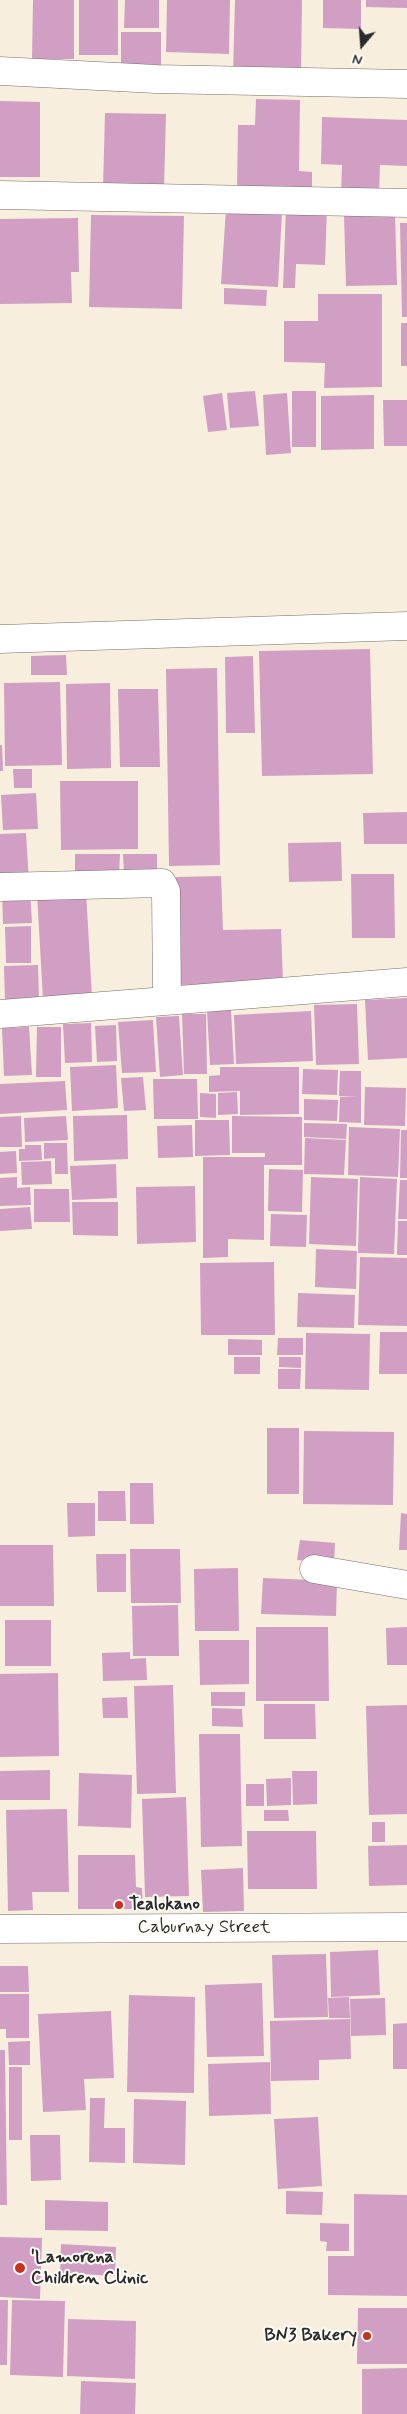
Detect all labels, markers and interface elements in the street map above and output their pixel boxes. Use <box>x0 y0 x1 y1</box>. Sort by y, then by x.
north arrow <box>337 20 387 70</box>
text: N <box>350 49 365 69</box>
place label: Tealokano <box>129 1894 200 1916</box>
marker: Tealokano <box>113 1899 125 1911</box>
street label: Caburnay Street <box>138 1917 270 1939</box>
place label: 'Lamorena Children Clinic <box>31 2247 148 2290</box>
marker: 'Lamorena Children Clinic <box>13 2261 27 2275</box>
place label: BN3 Bakery <box>264 2325 357 2347</box>
marker: BN3 Bakery <box>361 2330 373 2342</box>

